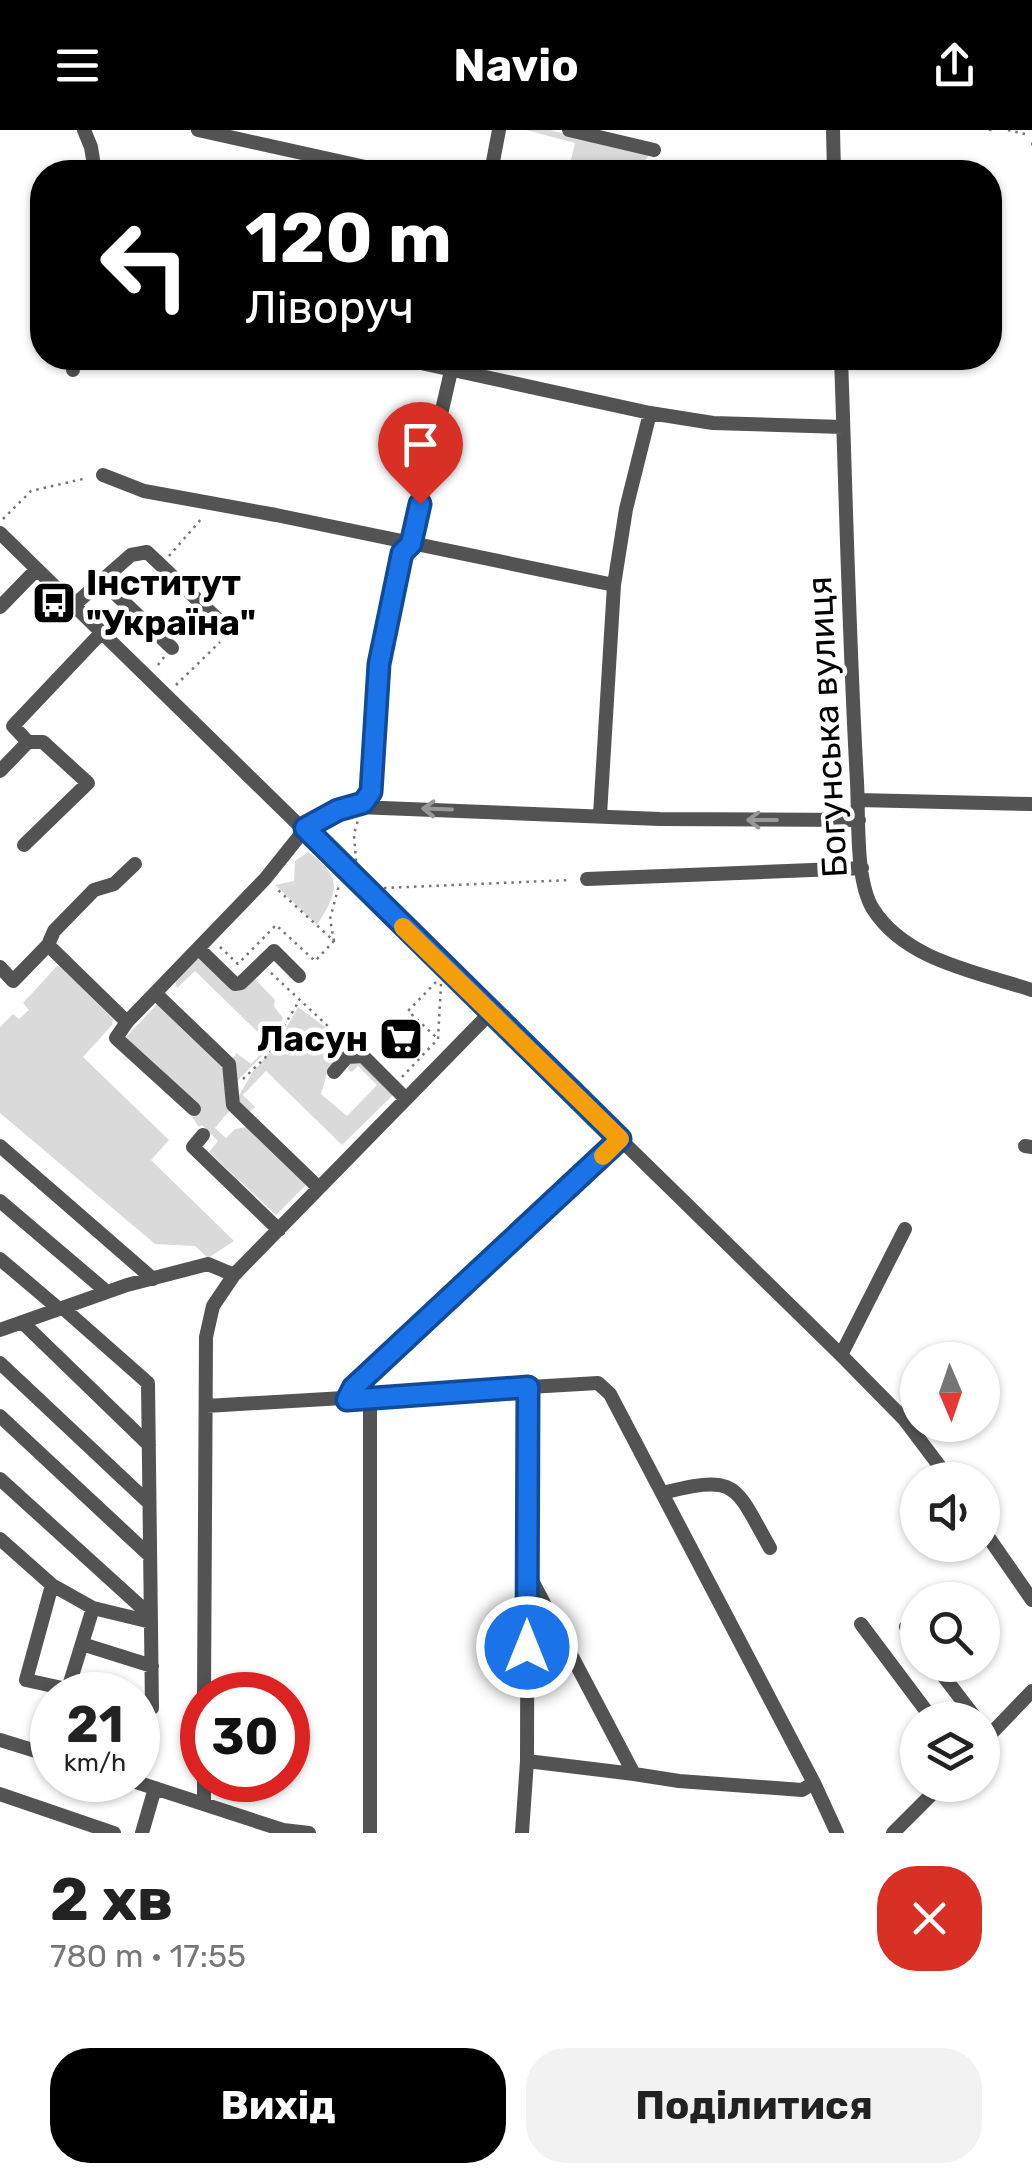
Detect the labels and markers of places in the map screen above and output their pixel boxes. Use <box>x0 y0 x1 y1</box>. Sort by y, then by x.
pin <box>378 402 463 505</box>
place label: Інститут "Україна" <box>86 562 256 644</box>
bus stop icon: Інститут "Україна" <box>31 580 77 626</box>
supermarket icon: Ласун <box>378 1016 424 1062</box>
place label: Ласун <box>257 1018 368 1060</box>

